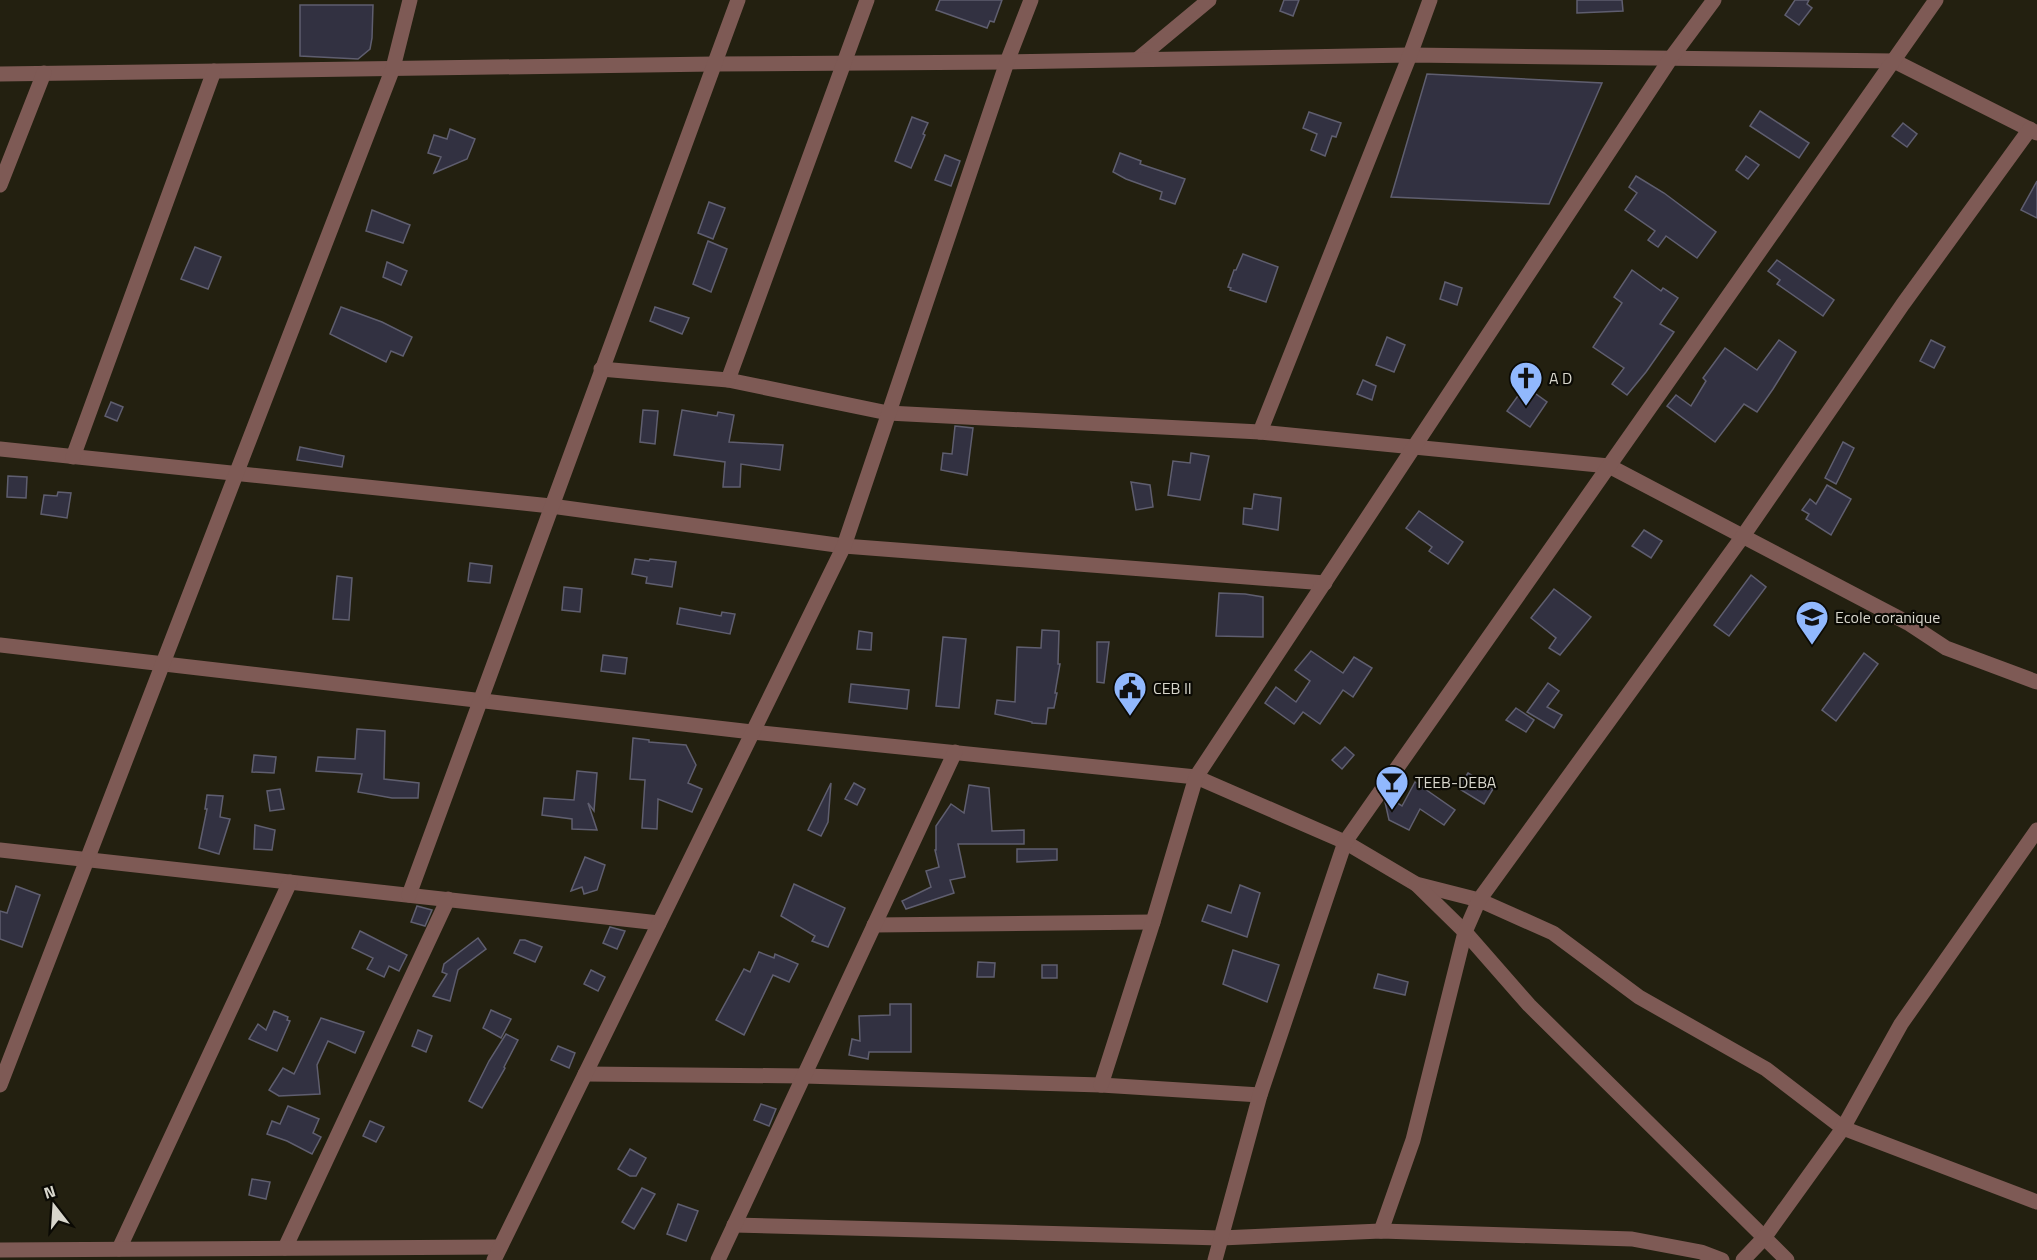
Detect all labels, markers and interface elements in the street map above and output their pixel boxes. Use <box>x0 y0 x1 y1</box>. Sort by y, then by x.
church icon: A D <box>1508 360 1544 407</box>
place label: A D <box>1549 366 1572 390</box>
school or university icon: Ecole coranique <box>1794 599 1830 646</box>
place label: Ecole coranique <box>1835 605 1940 629</box>
public building icon: CEB II <box>1112 670 1148 717</box>
place label: CEB II <box>1153 676 1192 700</box>
bar icon: TEEB-DEBA <box>1374 764 1410 811</box>
place label: TEEB-DEBA <box>1415 770 1497 794</box>
north arrow <box>24 1176 84 1236</box>
text: N <box>41 1179 58 1205</box>

